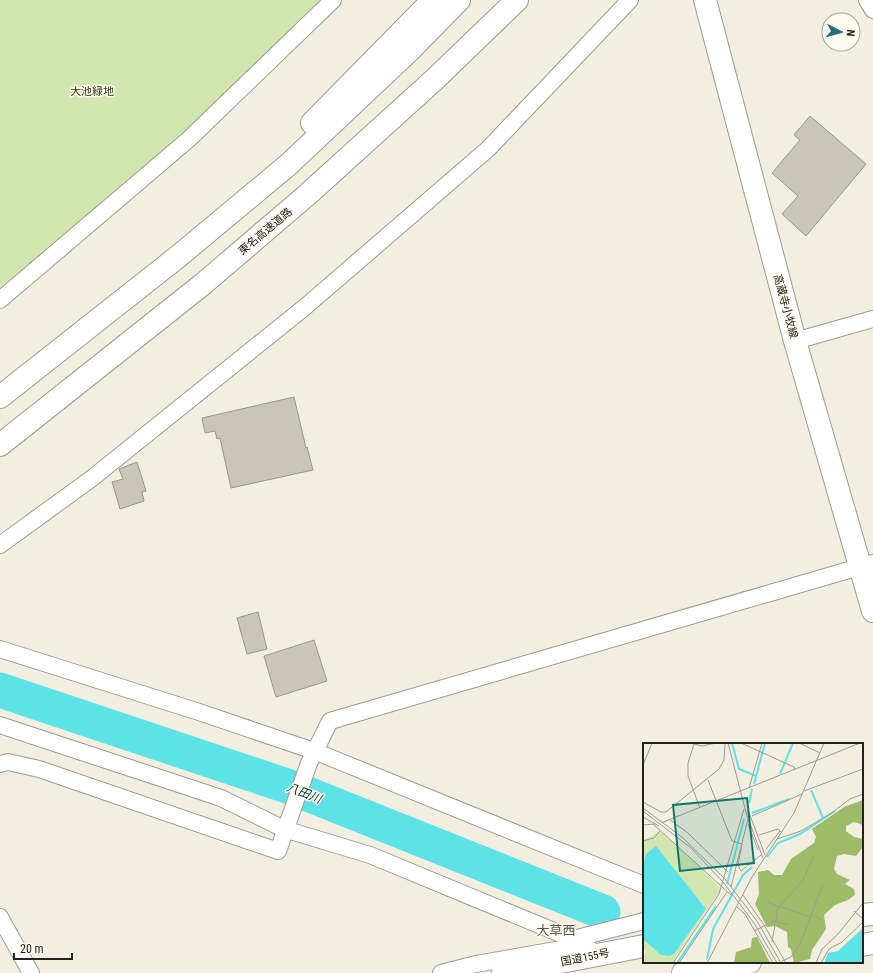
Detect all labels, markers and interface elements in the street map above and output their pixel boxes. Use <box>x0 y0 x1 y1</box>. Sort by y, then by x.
north arrow <box>821 12 861 52</box>
text: N <box>844 29 857 37</box>
park label: 大池緑地 <box>70 85 114 98</box>
street label: 東名高速道路 <box>236 205 295 258</box>
street label: 高蔵寺小牧線 <box>771 273 800 340</box>
inset map <box>643 743 863 963</box>
water label: 八田川 <box>285 780 325 807</box>
district label: 大草西 <box>536 923 576 938</box>
scale bar <box>14 935 72 961</box>
text: 20 m <box>20 942 44 956</box>
street label: 国道155号 <box>560 946 611 969</box>

